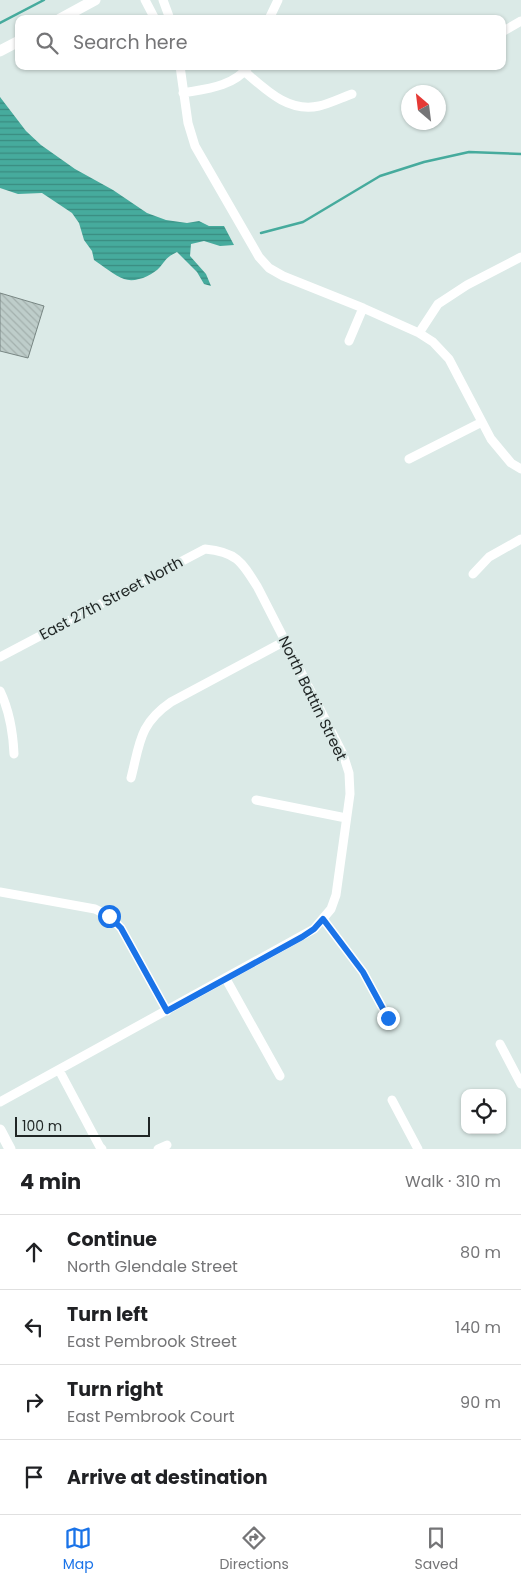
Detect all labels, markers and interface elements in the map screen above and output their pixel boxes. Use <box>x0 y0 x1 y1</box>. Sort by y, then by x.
search box <box>15 15 506 70</box>
icon: search <box>33 29 61 57</box>
text: Search here <box>73 29 187 56</box>
north arrow <box>401 85 446 130</box>
street label: East 27th Street North <box>36 551 186 645</box>
street label: North Battin Street <box>274 632 352 764</box>
route start <box>98 905 121 928</box>
route end <box>377 1007 400 1030</box>
map controls <box>461 1089 506 1134</box>
button: locate <box>461 1089 506 1134</box>
scale bar <box>15 1114 150 1137</box>
text: 100 m <box>22 1116 62 1136</box>
text: 4 min <box>20 1167 81 1196</box>
text: Walk · 310 m <box>405 1170 501 1193</box>
text: Continue <box>67 1226 157 1253</box>
icon: ahead <box>20 1238 48 1266</box>
text: 80 m <box>460 1241 501 1264</box>
text: North Glendale Street <box>67 1255 238 1278</box>
text: Turn left <box>67 1301 148 1328</box>
icon: left <box>20 1313 48 1341</box>
text: 140 m <box>455 1316 501 1339</box>
text: East Pembrook Street <box>67 1330 237 1353</box>
text: Turn right <box>67 1376 163 1403</box>
icon: right <box>20 1388 48 1416</box>
text: 90 m <box>460 1391 501 1414</box>
text: East Pembrook Court <box>67 1405 235 1428</box>
icon: arrive <box>20 1463 48 1491</box>
text: Arrive at destination <box>67 1464 268 1491</box>
tab: Map <box>63 1524 94 1575</box>
tab: Directions <box>219 1524 289 1575</box>
tab: Saved <box>414 1524 458 1575</box>

